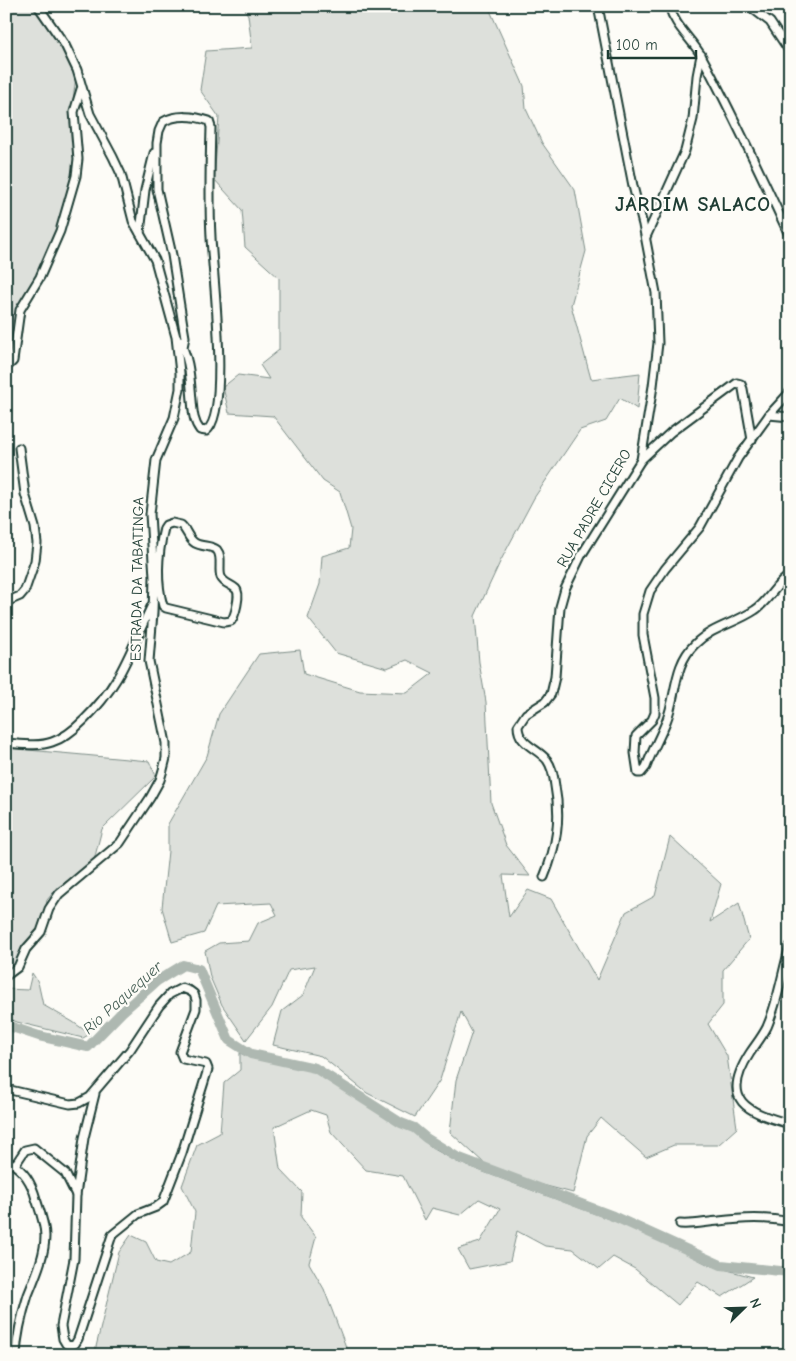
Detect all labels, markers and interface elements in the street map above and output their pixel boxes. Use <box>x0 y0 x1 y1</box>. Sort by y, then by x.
scale bar <box>608 28 696 60</box>
text: 100 m <box>616 36 658 54</box>
district label: JARDIM SALACO <box>615 193 771 216</box>
street label: RUA PADRE CICERO <box>553 446 635 570</box>
street label: ESTRADA DA TABATINGA <box>127 496 147 661</box>
water label: Rio Paquequer <box>79 957 166 1038</box>
north arrow <box>718 1284 768 1334</box>
text: N <box>746 1296 765 1311</box>

